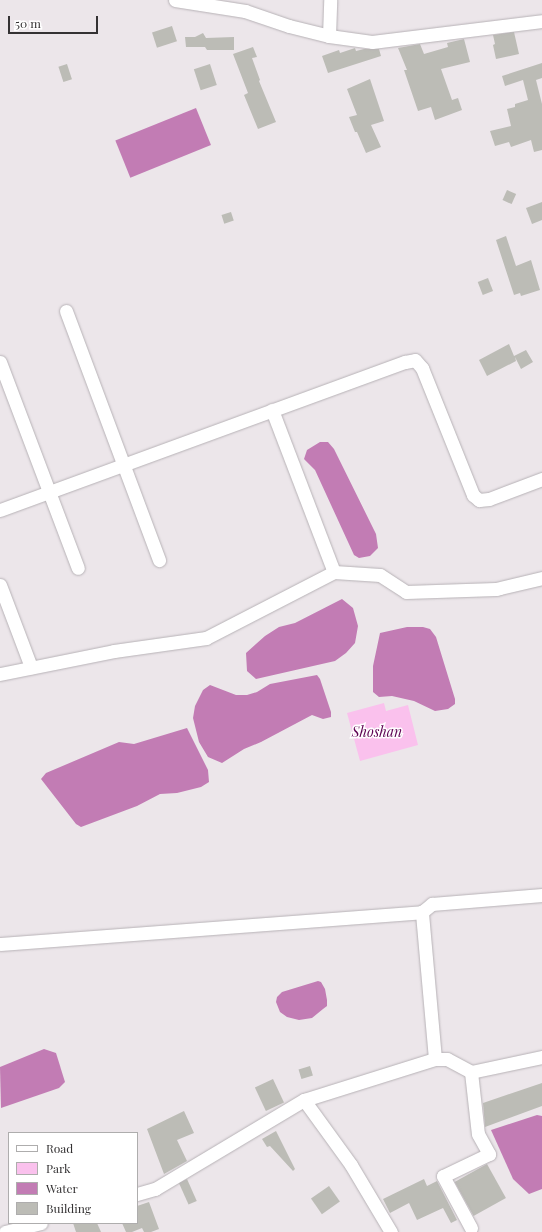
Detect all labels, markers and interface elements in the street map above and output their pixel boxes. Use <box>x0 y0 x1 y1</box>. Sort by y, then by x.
scale bar <box>10 8 100 34</box>
text: 50 m <box>15 15 41 31</box>
park label: Shoshan <box>352 724 402 740</box>
legend <box>8 1132 138 1224</box>
text: Road <box>46 1140 73 1156</box>
text: Park <box>46 1160 71 1176</box>
text: Water <box>46 1180 78 1196</box>
text: Building <box>46 1200 91 1216</box>

